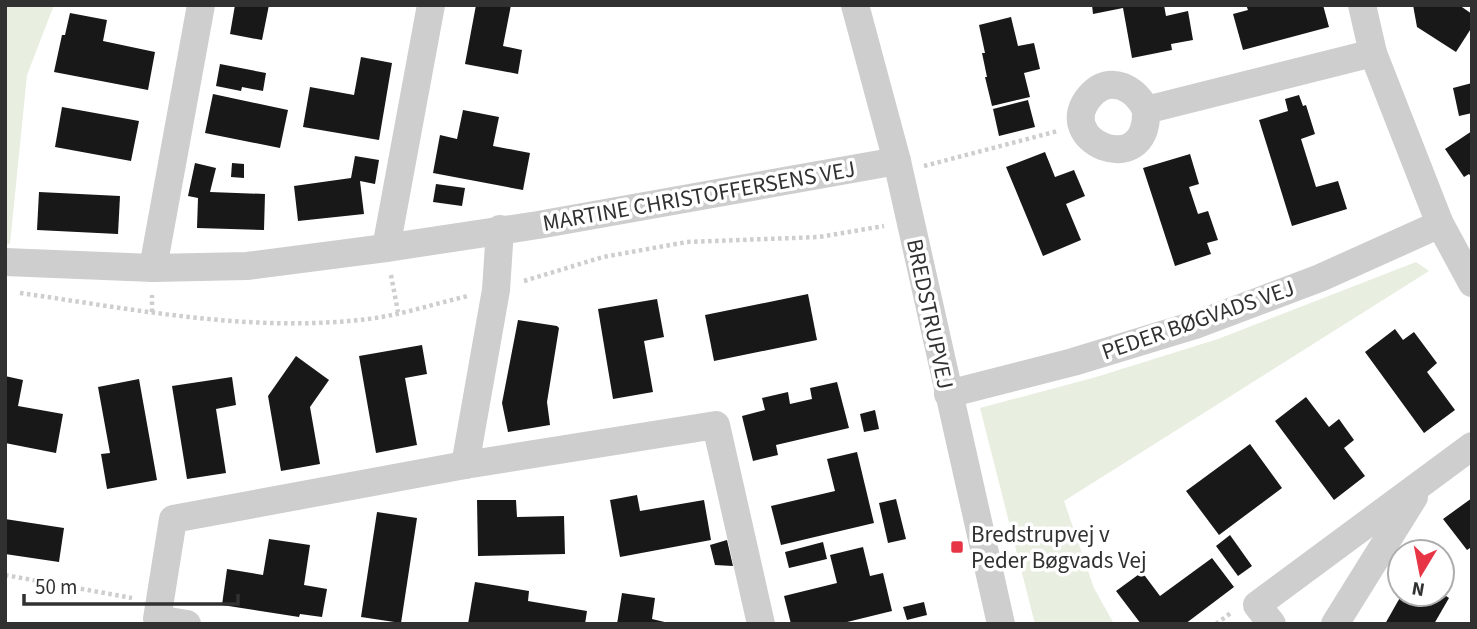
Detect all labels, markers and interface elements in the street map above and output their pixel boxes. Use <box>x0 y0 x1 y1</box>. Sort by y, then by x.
street label: MARTINE CHRISTOFFERSENS VEJ <box>540 152 858 240</box>
street label: BREDSTRUPVEJ <box>898 236 962 392</box>
street label: PEDER BØGVADS VEJ <box>1097 272 1299 368</box>
place label: Bredstrupvej v Peder Bøgvads Vej <box>971 518 1147 577</box>
north arrow <box>1386 538 1456 608</box>
marker: Bredstrupvej v Peder Bøgvads Vej <box>949 539 965 555</box>
scale bar <box>24 562 238 606</box>
text: 50 m <box>35 572 77 602</box>
text: N <box>1410 574 1427 603</box>

